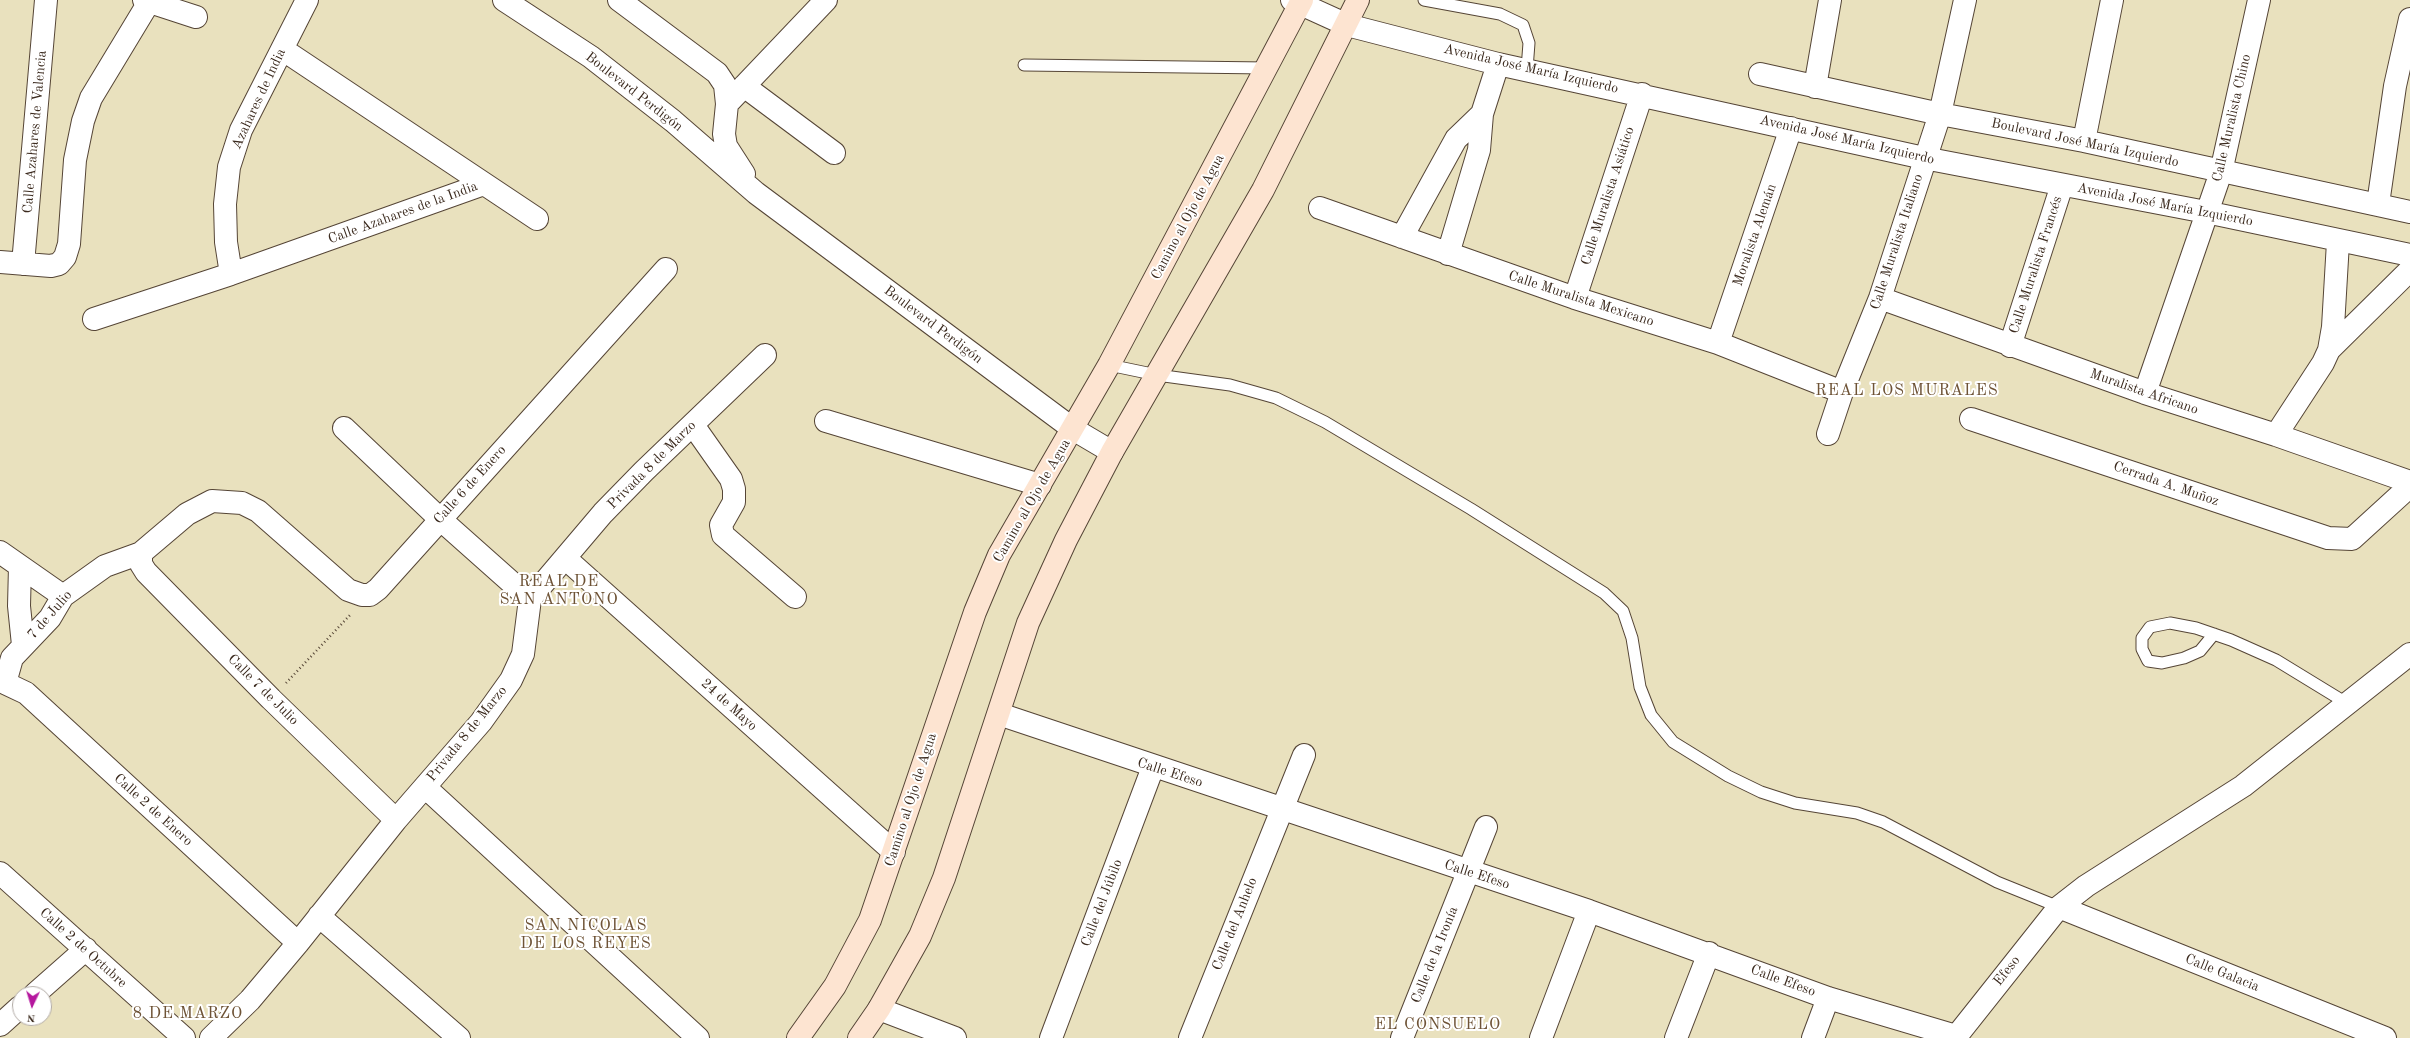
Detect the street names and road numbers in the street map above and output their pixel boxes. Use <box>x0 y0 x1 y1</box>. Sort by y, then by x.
street label: Avenida José María Izquierdo <box>1442 41 1620 97</box>
street label: Azahares de India <box>228 46 290 152</box>
street label: Boulevard Perdigón <box>582 49 686 135</box>
street label: Calle Azahares de Valencia <box>20 50 50 214</box>
street label: Calle Muralista Chino <box>2209 52 2255 184</box>
street label: Avenida José María Izquierdo <box>1758 112 1936 168</box>
street label: Boulevard José María Izquierdo <box>1990 115 2180 171</box>
street label: Calle Muralista Asiático <box>1578 125 1638 267</box>
street label: Camino al Ojo de Agua <box>1148 151 1228 283</box>
street label: Calle Muralista Italiano <box>1867 172 1927 312</box>
street label: Calle Azahares de la India <box>326 178 480 248</box>
street label: Avenida José María Izquierdo <box>2076 180 2254 230</box>
street label: Moralista Alemán <box>1730 182 1780 288</box>
street label: Calle Muralista Francés <box>2006 194 2066 336</box>
street label: Calle Muralista Mexicano <box>1506 267 1656 331</box>
street label: Boulevard Perdigón <box>880 282 986 368</box>
street label: Muralista Africano <box>2088 366 2200 418</box>
street label: Privada 8 de Marzo <box>604 417 700 513</box>
street label: Camino al Ojo de Agua <box>990 436 1074 566</box>
street label: Calle 6 de Enero <box>430 442 510 528</box>
street label: Cerrada A. Muñoz <box>2111 458 2221 510</box>
street label: 7 de Julio <box>24 587 76 643</box>
street label: Calle 7 de Julio <box>224 651 302 729</box>
street label: 24 de Mayo <box>697 675 761 735</box>
street label: Privada 8 de Marzo <box>423 683 511 785</box>
street label: Camino al Ojo de Agua <box>881 731 941 869</box>
street label: Calle Efeso <box>1135 755 1205 791</box>
street label: Calle 2 de Enero <box>110 770 196 850</box>
street label: Calle del Júbilo <box>1078 857 1126 949</box>
street label: Calle Efeso <box>1442 857 1512 893</box>
street label: Calle del Anhelo <box>1209 875 1261 973</box>
street label: Calle 2 de Octubre <box>36 904 130 992</box>
street label: Calle de la Ironía <box>1408 904 1462 1006</box>
street label: Calle Galacia <box>2182 950 2262 996</box>
street label: Efeso <box>1990 953 2024 989</box>
street label: Calle Efeso <box>1748 961 1818 1001</box>

